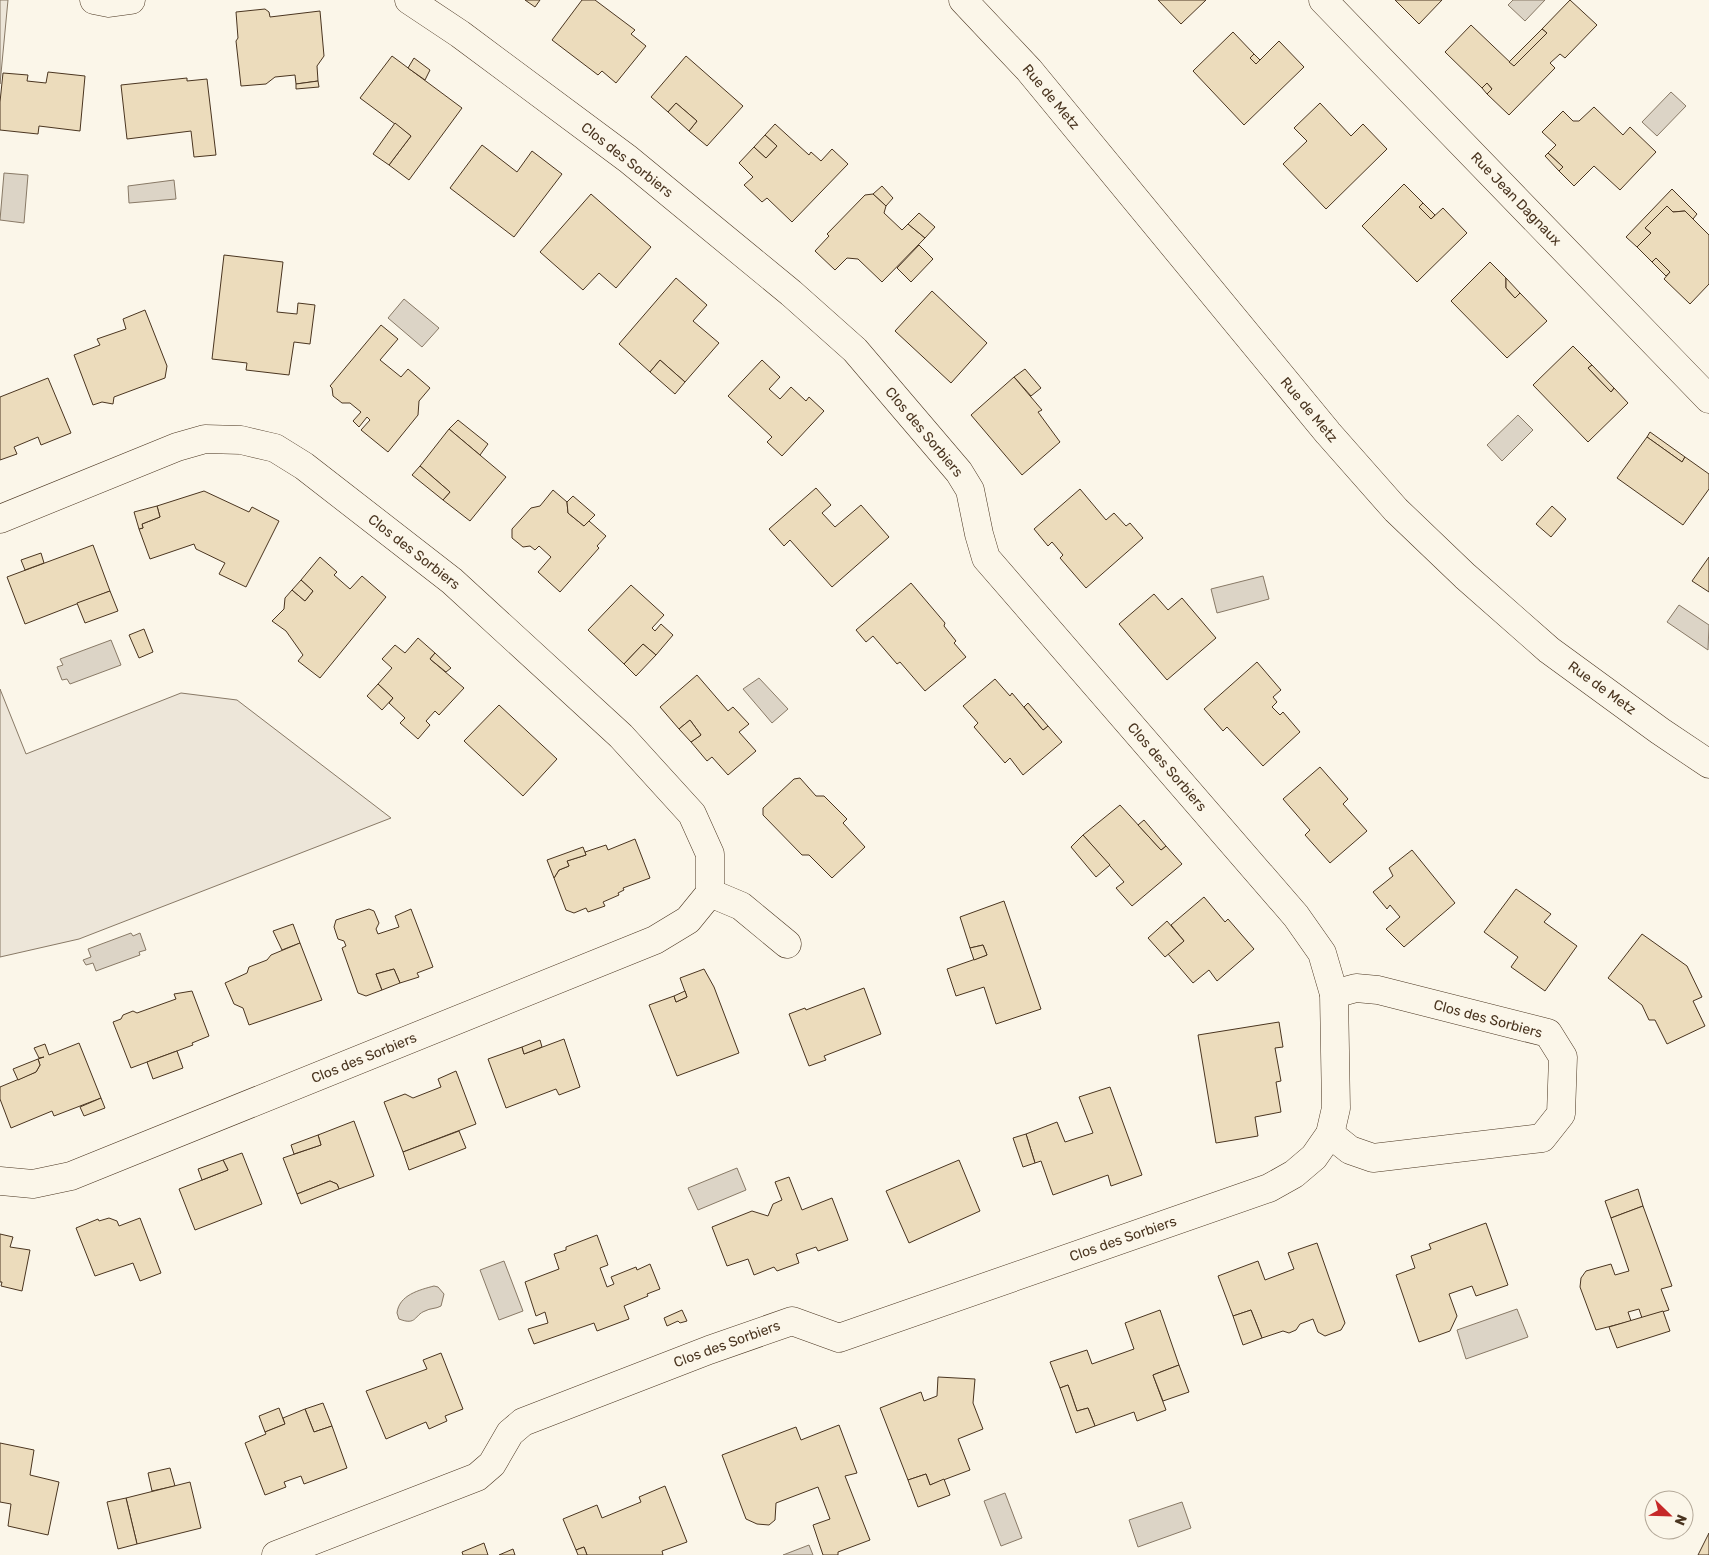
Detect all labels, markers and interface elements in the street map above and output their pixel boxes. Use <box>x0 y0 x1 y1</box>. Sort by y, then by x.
street label: Rue de Metz <box>1019 61 1083 133</box>
street label: Clos des Sorbiers <box>578 119 676 201</box>
street label: Rue Jean Dagnaux <box>1467 149 1565 250</box>
street label: Rue de Metz <box>1277 374 1341 446</box>
street label: Clos des Sorbiers <box>881 384 967 480</box>
street label: Clos des Sorbiers <box>365 511 463 593</box>
street label: Rue de Metz <box>1565 658 1639 718</box>
street label: Clos des Sorbiers <box>1124 719 1210 815</box>
street label: Clos des Sorbiers <box>1432 996 1544 1042</box>
street label: Clos des Sorbiers <box>309 1029 419 1087</box>
street label: Clos des Sorbiers <box>1067 1213 1179 1265</box>
street label: Clos des Sorbiers <box>671 1317 783 1371</box>
north arrow <box>1644 1490 1694 1540</box>
text: N <box>1671 1512 1690 1528</box>

